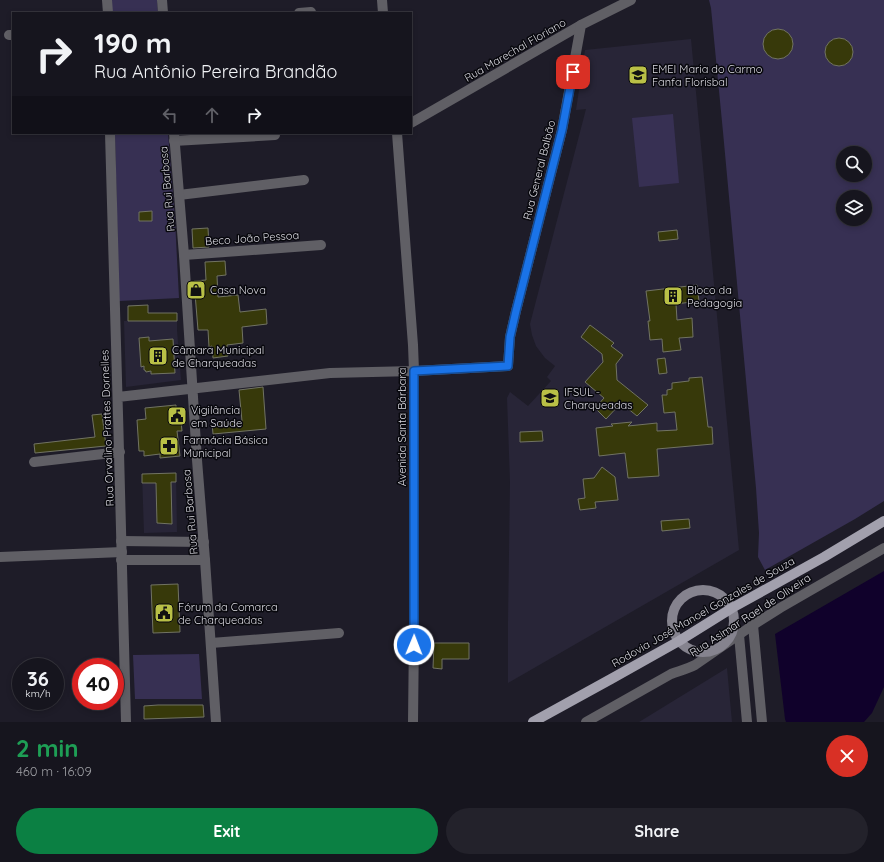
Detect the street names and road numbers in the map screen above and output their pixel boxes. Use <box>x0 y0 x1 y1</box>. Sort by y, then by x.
street label: Rua Marechal Floriano <box>462 15 569 85</box>
street label: Rua General Balbão <box>520 118 558 221</box>
street label: Rua Rui Barbosa <box>156 146 178 232</box>
street label: Beco João Pessoa <box>205 228 299 248</box>
street label: Rua Orvalino Prattes Dornelles <box>97 349 117 507</box>
street label: Avenida Santa Bárbara <box>395 368 409 486</box>
street label: Rua Rui Barbosa <box>179 469 201 555</box>
street label: Rodovia José Manoel Gonzales de Souza <box>609 554 797 670</box>
street label: Rua Asimar Rael de Oliveira <box>687 570 813 660</box>

